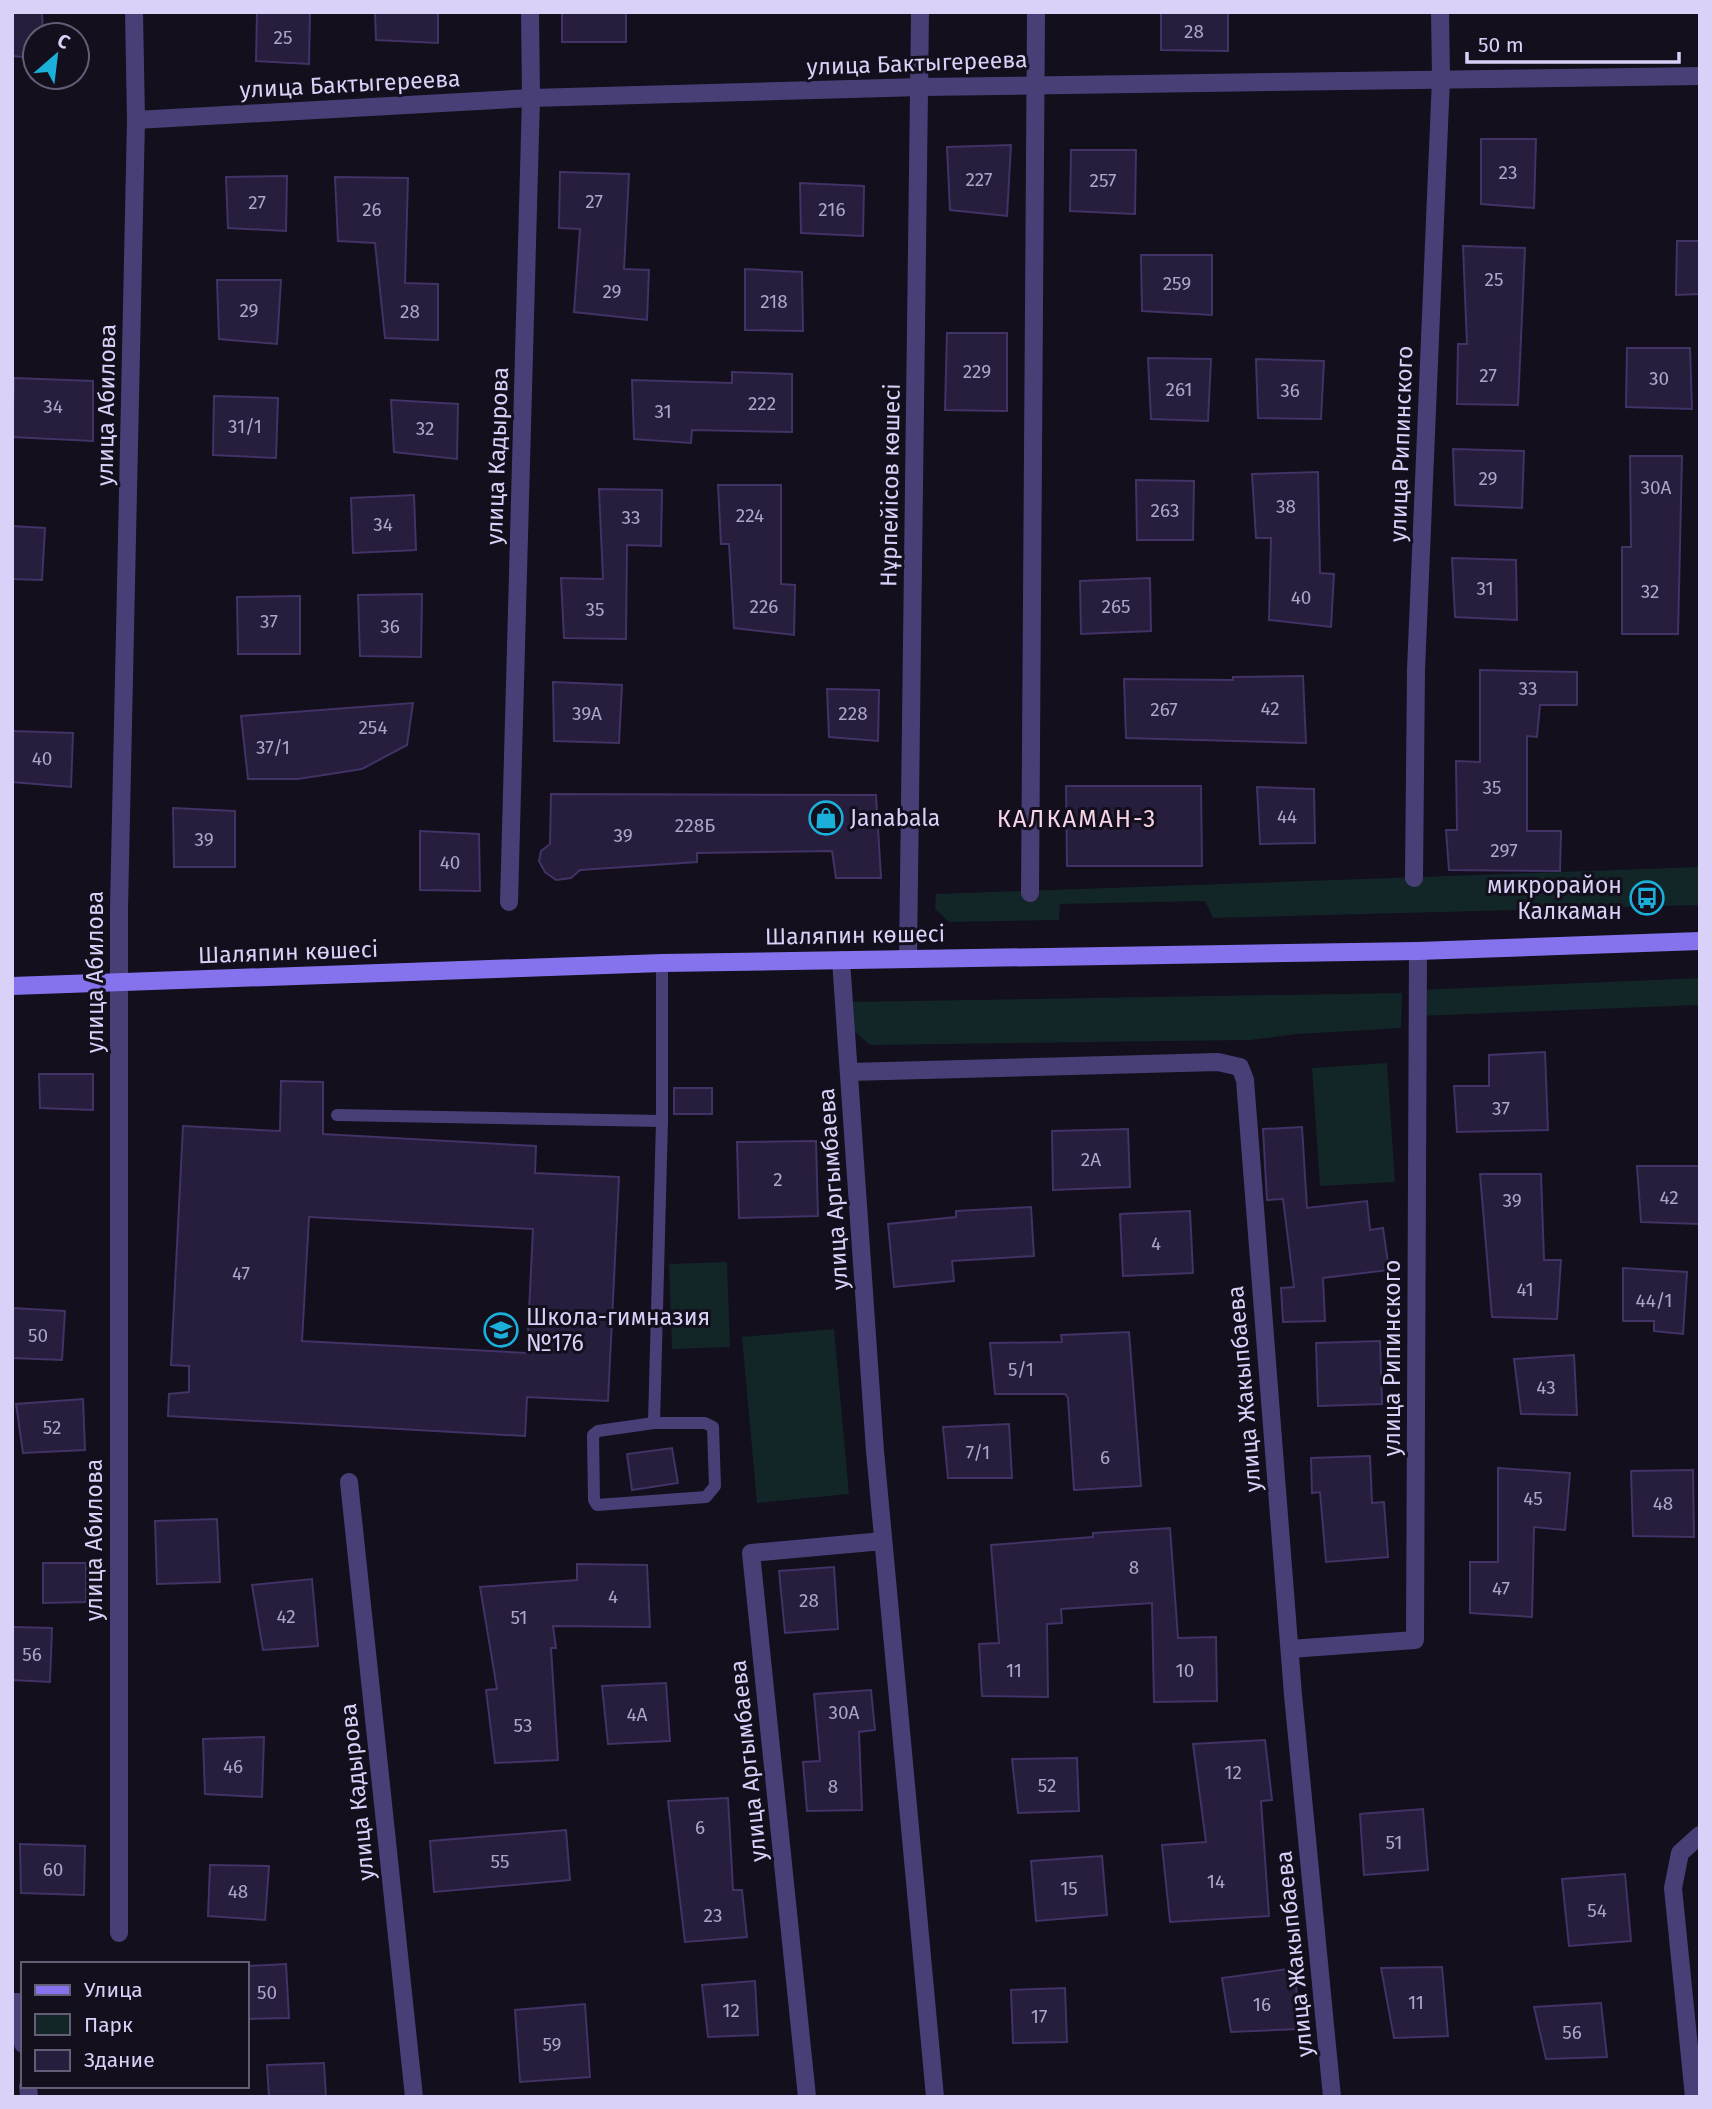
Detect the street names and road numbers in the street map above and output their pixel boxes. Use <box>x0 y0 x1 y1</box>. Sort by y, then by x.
street label: улица Бактыгереева <box>806 45 1028 81</box>
street label: улица Бактыгереева <box>239 64 461 104</box>
street label: улица Абилова <box>91 324 121 486</box>
street label: улица Рипинского <box>1384 345 1418 543</box>
street label: улица Кадырова <box>480 366 514 546</box>
street label: Нұрпейісов көшесі <box>874 383 906 587</box>
street label: улица Абилова <box>81 891 109 1053</box>
street label: Шаляпин көшесі <box>765 919 945 951</box>
street label: Шаляпин көшесі <box>197 935 379 969</box>
street label: улица Аргымбаева <box>812 1087 854 1291</box>
street label: улица Рипинского <box>1378 1260 1406 1456</box>
street label: улица Жакыпбаева <box>1221 1285 1267 1493</box>
street label: улица Абилова <box>80 1459 108 1621</box>
street label: улица Аргымбаева <box>723 1659 773 1863</box>
street label: улица Кадырова <box>334 1702 380 1882</box>
street label: улица Жакыпбаева <box>1269 1850 1319 2058</box>

